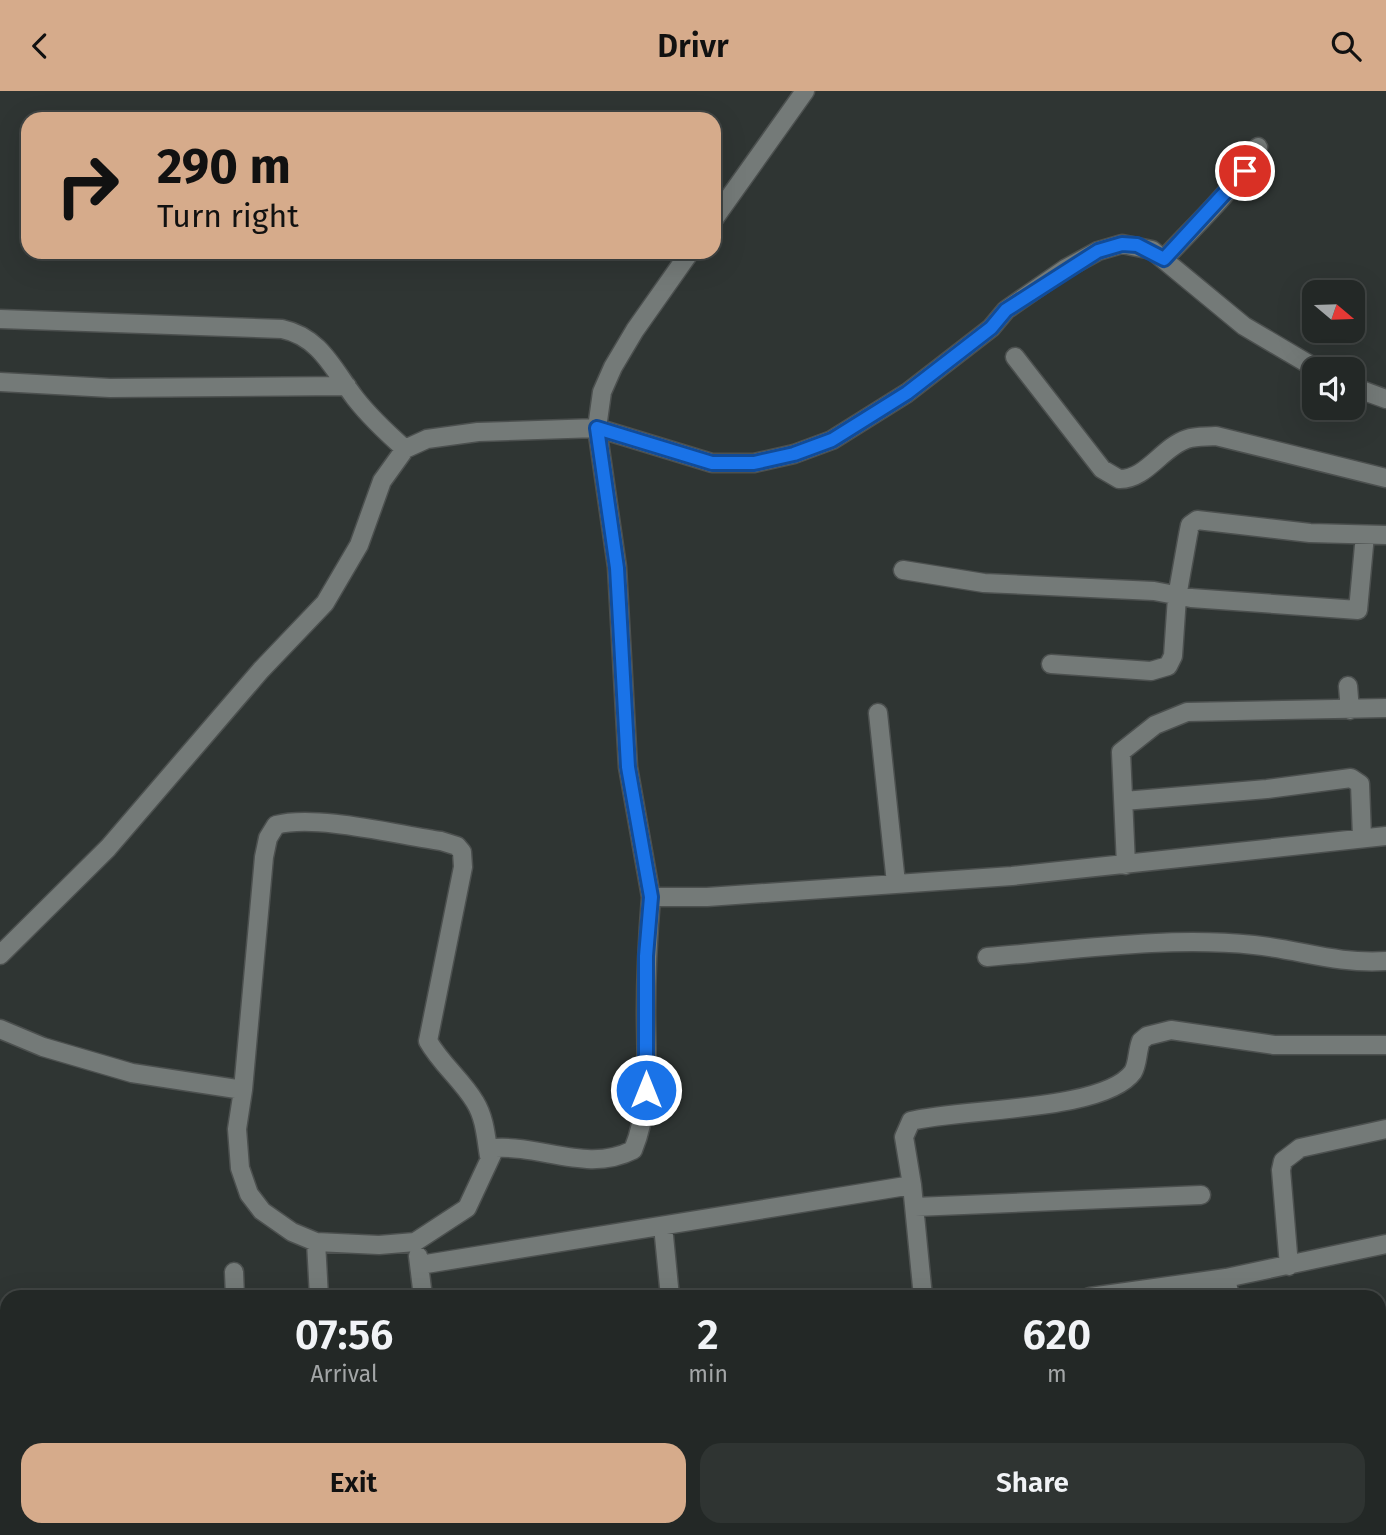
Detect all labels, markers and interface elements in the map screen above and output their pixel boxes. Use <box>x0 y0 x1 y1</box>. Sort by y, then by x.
icon: back <box>21 27 59 65</box>
text: Drivr <box>657 27 729 65</box>
icon: search <box>1327 27 1365 65</box>
text: 290 m <box>157 137 291 196</box>
icon: right <box>42 140 133 231</box>
pin <box>1215 141 1275 201</box>
icon: arrive <box>1226 152 1264 190</box>
text: Turn right <box>157 197 299 235</box>
north arrow <box>1302 280 1365 343</box>
map controls <box>1302 280 1365 420</box>
button: sound <box>1302 357 1365 420</box>
position arrow <box>609 1053 683 1127</box>
text: 07:56 <box>295 1310 393 1360</box>
text: 2 <box>697 1310 719 1360</box>
text: 620 <box>1023 1310 1091 1360</box>
text: Arrival <box>310 1360 378 1388</box>
text: min <box>688 1360 728 1388</box>
text: m <box>1047 1360 1067 1388</box>
button: Exit <box>21 1443 686 1523</box>
button: Share <box>700 1443 1365 1523</box>

